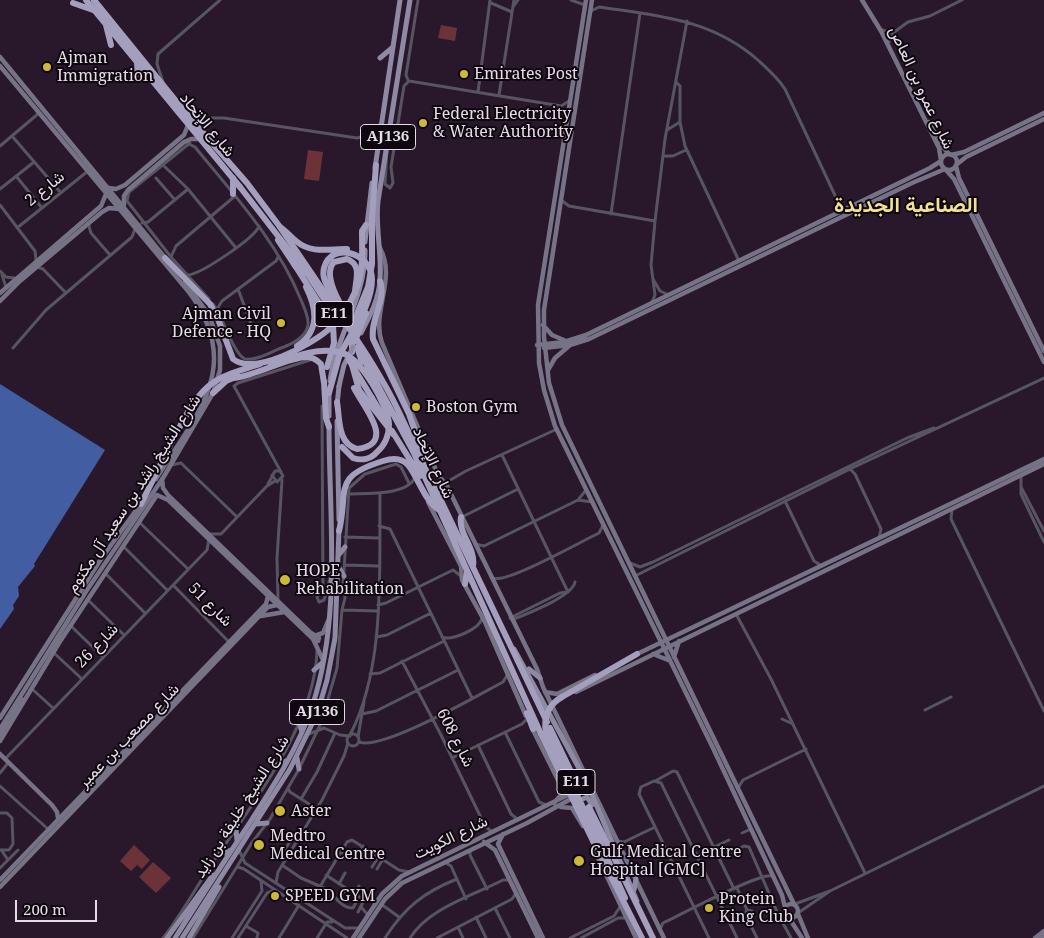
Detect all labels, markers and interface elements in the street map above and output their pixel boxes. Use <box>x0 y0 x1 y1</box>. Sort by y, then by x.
street label: شارع عمرو بن العاص <box>884 24 958 152</box>
place label: Ajman Immigration <box>57 48 153 86</box>
marker: Ajman Immigration <box>41 61 53 73</box>
place label: Emirates Post <box>474 64 578 84</box>
marker: Emirates Post <box>458 68 470 80</box>
street label: شارع الإتحاد <box>175 89 239 161</box>
place label: Federal Electricity & Water Authority <box>433 104 573 142</box>
marker: Federal Electricity & Water Authority <box>417 117 429 129</box>
road number: AJ136 <box>360 124 416 150</box>
street label: شارع 2 <box>21 167 69 211</box>
district label: الصناعية الجديدة <box>834 193 978 219</box>
road number: E11 <box>315 302 353 326</box>
place label: Ajman Civil Defence - HQ <box>172 304 271 342</box>
marker: Ajman Civil Defence - HQ <box>275 317 287 329</box>
street label: شارع الشيخ راشد بن سعيد آل مكتوم <box>63 391 205 597</box>
place label: Boston Gym <box>426 397 518 417</box>
marker: Boston Gym <box>410 401 422 413</box>
street label: شارع الإتحاد <box>408 424 458 502</box>
place label: HOPE Rehabilitation <box>296 561 404 599</box>
marker: HOPE Rehabilitation <box>278 573 292 587</box>
street label: شارع 51 <box>184 579 236 631</box>
street label: شارع 26 <box>71 620 123 672</box>
street label: شارع مصعب بن عمير <box>74 680 184 792</box>
road number: AJ136 <box>290 700 344 724</box>
street label: شارع 608 <box>432 705 478 771</box>
street label: شارع الشيخ خليفة بن زايد <box>190 732 294 882</box>
road number: E11 <box>557 770 595 794</box>
place label: Aster <box>291 801 331 821</box>
marker: Aster <box>273 804 287 818</box>
street label: شارع الكويت <box>411 812 491 864</box>
place label: Medtro Medical Centre <box>270 826 385 864</box>
marker: Medtro Medical Centre <box>252 838 266 852</box>
place label: Gulf Medical Centre Hospital [GMC] <box>590 842 742 880</box>
marker: Gulf Medical Centre Hospital [GMC] <box>572 854 586 868</box>
place label: SPEED GYM <box>285 886 375 906</box>
place label: Protein King Club <box>719 889 793 927</box>
scale bar <box>18 890 100 922</box>
marker: SPEED GYM <box>269 890 281 902</box>
text: 200 m <box>23 899 66 919</box>
marker: Protein King Club <box>703 902 715 914</box>

